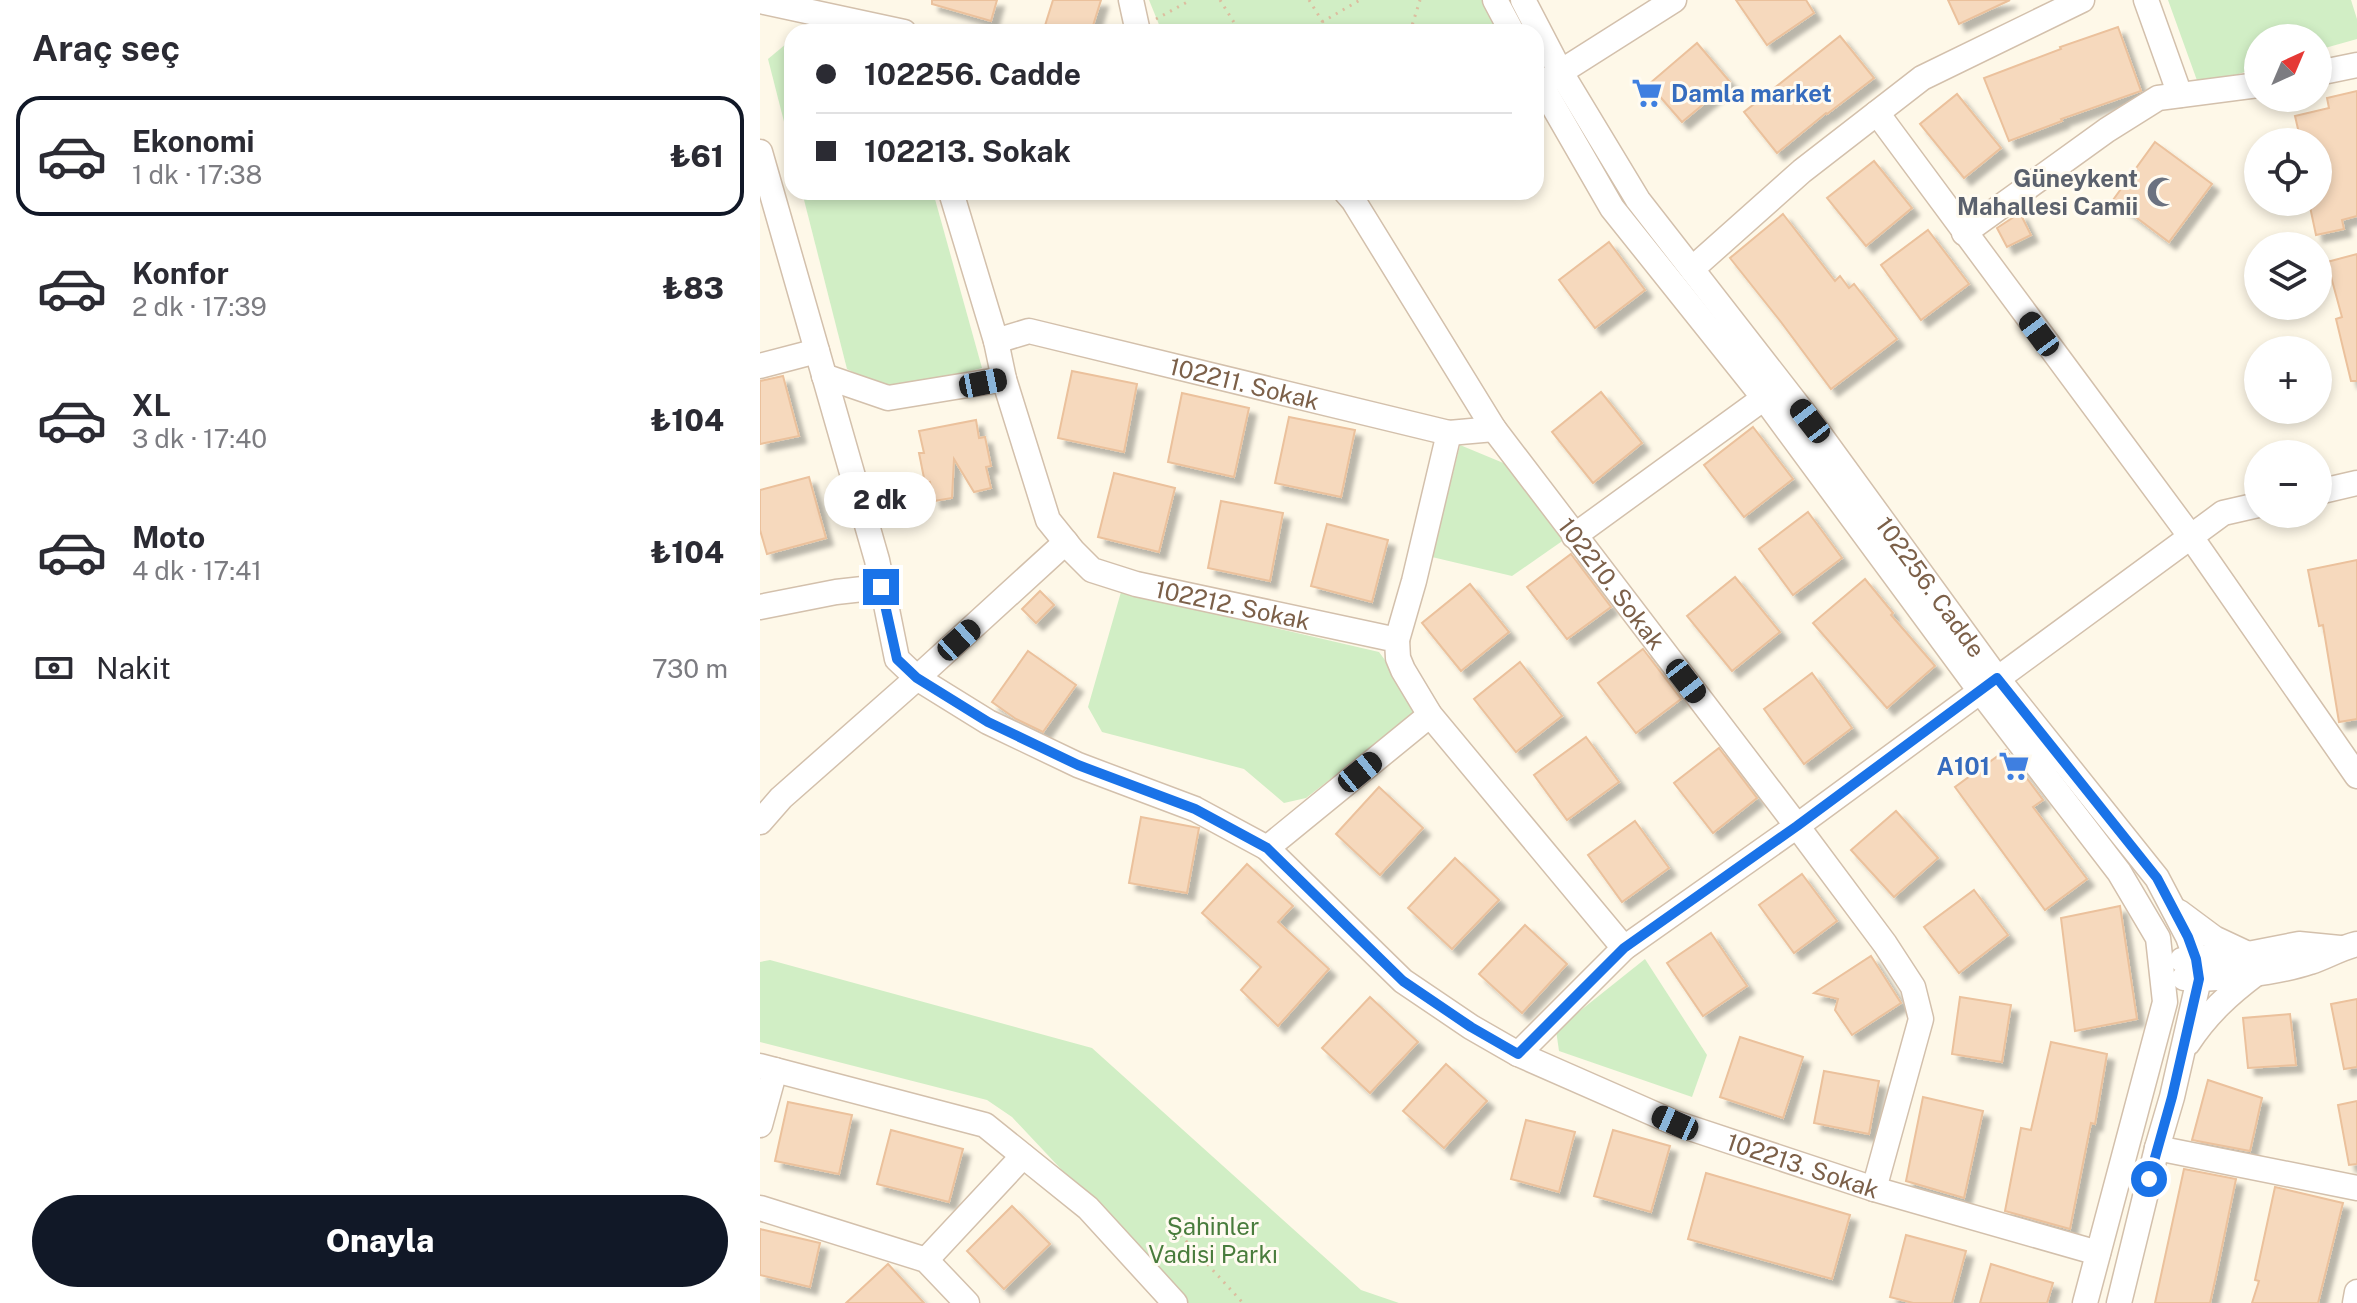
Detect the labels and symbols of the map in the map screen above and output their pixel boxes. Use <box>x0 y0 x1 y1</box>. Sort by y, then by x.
north arrow <box>2244 24 2332 112</box>
supermarket icon: Damla market <box>1630 76 1664 110</box>
place label: Damla market <box>1671 79 1832 107</box>
place label: Güneykent Mahallesi Camii <box>1957 164 2138 220</box>
mosque icon: Güneykent Mahallesi Camii <box>2145 175 2179 209</box>
car <box>2015 308 2063 360</box>
street label: 102211. Sokak <box>1166 352 1322 415</box>
car <box>957 367 1009 399</box>
car <box>1786 395 1834 447</box>
callout: 2 dk <box>825 471 937 527</box>
street label: 102256. Cadde <box>1870 511 1991 662</box>
street label: 102210. Sokak <box>1553 512 1671 655</box>
route end <box>863 569 899 605</box>
street label: 102212. Sokak <box>1153 575 1313 635</box>
car <box>933 615 985 665</box>
car <box>1662 655 1710 707</box>
car <box>1334 748 1386 796</box>
supermarket icon: A101 <box>1997 749 2031 783</box>
place label: A101 <box>1937 752 1990 780</box>
car <box>1648 1102 1702 1144</box>
street label: 102213. Sokak <box>1723 1127 1883 1204</box>
route start <box>2131 1161 2167 1197</box>
park label: Şahinler Vadisi Parkı <box>1148 1212 1278 1268</box>

